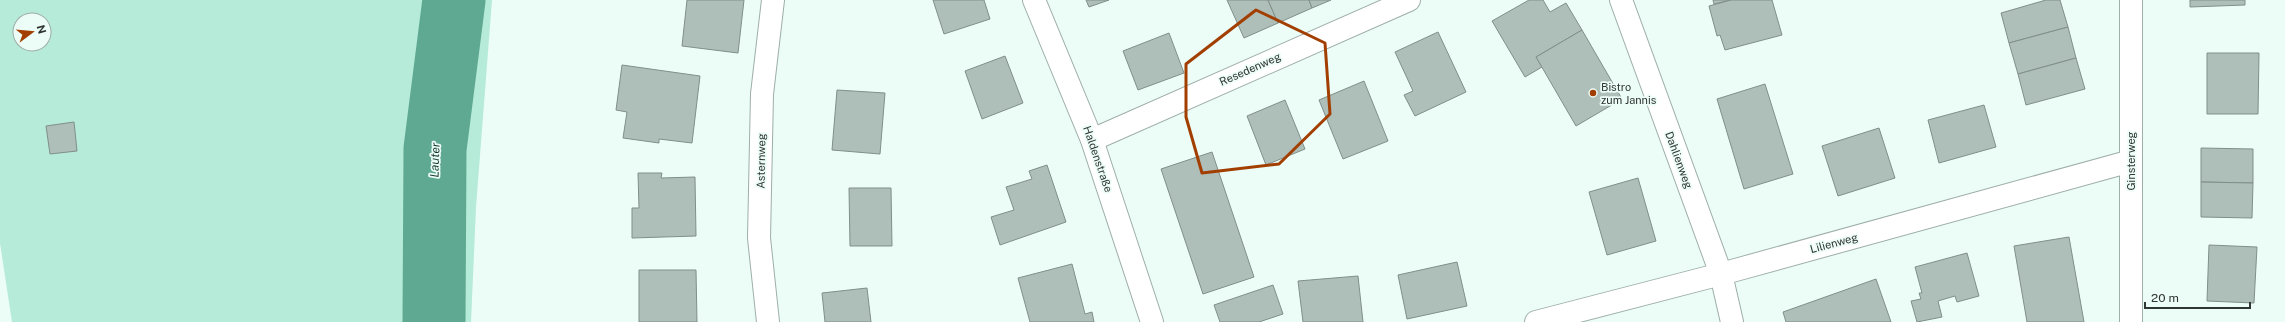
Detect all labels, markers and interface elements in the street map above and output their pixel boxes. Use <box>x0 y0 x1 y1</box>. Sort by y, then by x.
north arrow <box>12 12 52 52</box>
text: N <box>35 23 49 35</box>
street label: Resedenweg <box>1218 50 1283 88</box>
place label: Bistro zum Jannis <box>1601 81 1657 106</box>
marker: Bistro zum Jannis <box>1588 88 1598 98</box>
street label: Haldenstraße <box>1081 124 1115 194</box>
street label: Dahlienweg <box>1663 130 1695 190</box>
street label: Ginsterweg <box>2125 131 2137 190</box>
street label: Asternweg <box>755 133 767 189</box>
water label: Lauter <box>427 142 443 178</box>
street label: Lilienweg <box>1809 231 1859 255</box>
scale bar <box>2145 284 2250 310</box>
text: 20 m <box>2151 291 2179 305</box>

